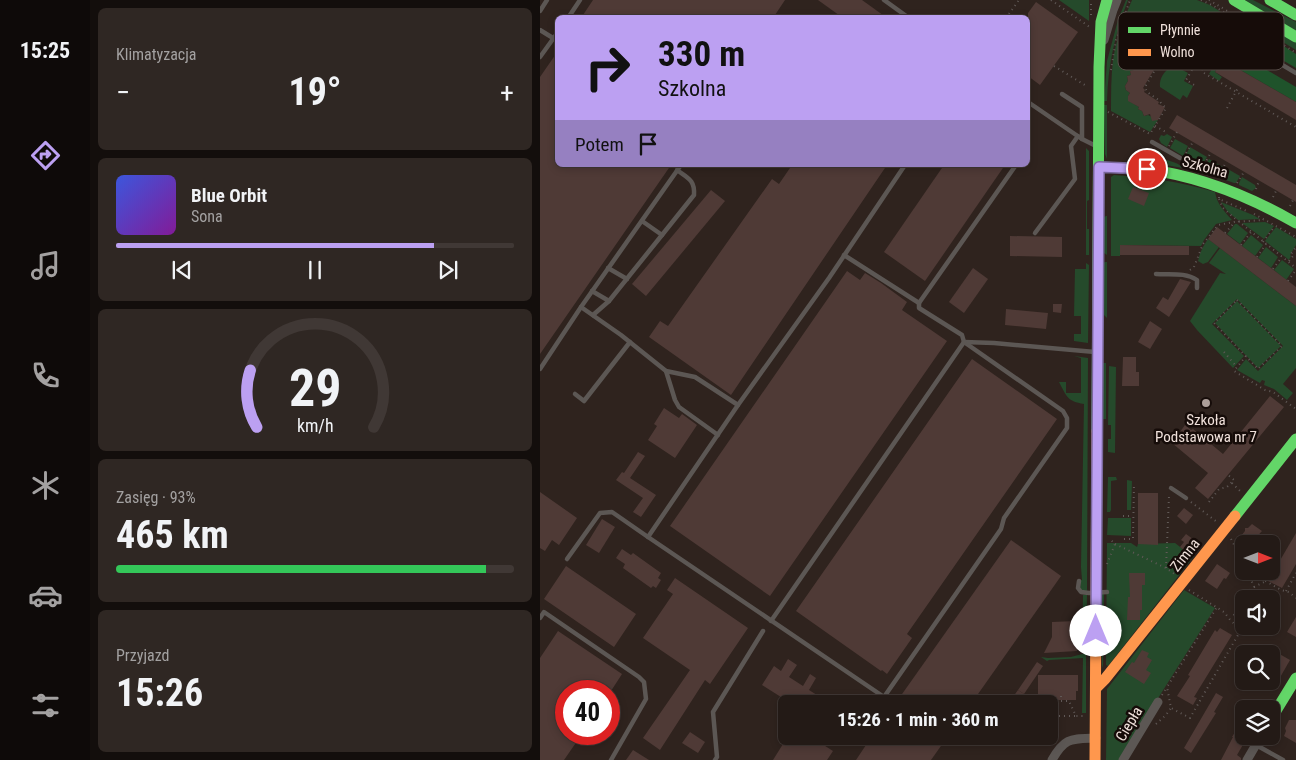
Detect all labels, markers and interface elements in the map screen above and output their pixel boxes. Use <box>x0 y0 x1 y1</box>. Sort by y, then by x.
legend <box>1118 12 1284 70</box>
text: Płynnie <box>1160 22 1201 38</box>
text: 330 m <box>658 34 745 75</box>
icon: right <box>575 35 640 100</box>
text: 15:25 <box>20 38 70 63</box>
text: Wolno <box>1160 44 1195 60</box>
text: Klimatyzacja <box>116 45 197 64</box>
text: 19° <box>288 70 342 114</box>
text: − <box>116 76 130 109</box>
text: + <box>500 76 514 109</box>
text: Szkolna <box>658 76 726 101</box>
icon: arrive <box>634 130 662 158</box>
text: Potem <box>575 133 624 156</box>
icon: directions <box>28 138 63 173</box>
pin <box>1126 148 1168 190</box>
street label: Szkolna <box>1180 152 1230 182</box>
icon: arrive <box>1133 155 1161 183</box>
text: Blue Orbit <box>191 184 267 207</box>
text: Sona <box>191 207 223 226</box>
icon: music <box>28 248 63 283</box>
icon: previous <box>168 256 196 284</box>
icon: pause <box>301 256 329 284</box>
icon: next <box>434 256 462 284</box>
icon: phone <box>28 358 63 393</box>
text: 29 <box>289 358 341 419</box>
marker: Szkoła Podstawowa nr 7 <box>1200 397 1212 409</box>
place label: Szkoła Podstawowa nr 7 <box>1155 411 1257 446</box>
text: km/h <box>297 415 333 436</box>
icon: climate <box>28 468 63 503</box>
text: Zasięg · 93% <box>116 488 196 507</box>
text: 465 km <box>116 513 229 557</box>
street label: Zimna <box>1167 535 1203 575</box>
north arrow <box>1235 535 1280 580</box>
map controls <box>1235 535 1280 745</box>
icon: car <box>28 578 63 613</box>
button: sound <box>1235 590 1280 635</box>
position arrow <box>1069 604 1121 656</box>
button: search <box>1235 645 1280 690</box>
text: Przyjazd <box>116 646 170 665</box>
text: 15:26 <box>116 671 203 715</box>
speed limit sign: 40 <box>555 680 620 745</box>
icon: filters <box>28 688 63 723</box>
button: layers <box>1235 700 1280 745</box>
street label: Ciepła <box>1112 703 1146 745</box>
text: 15:26 · 1 min · 360 m <box>837 708 999 731</box>

